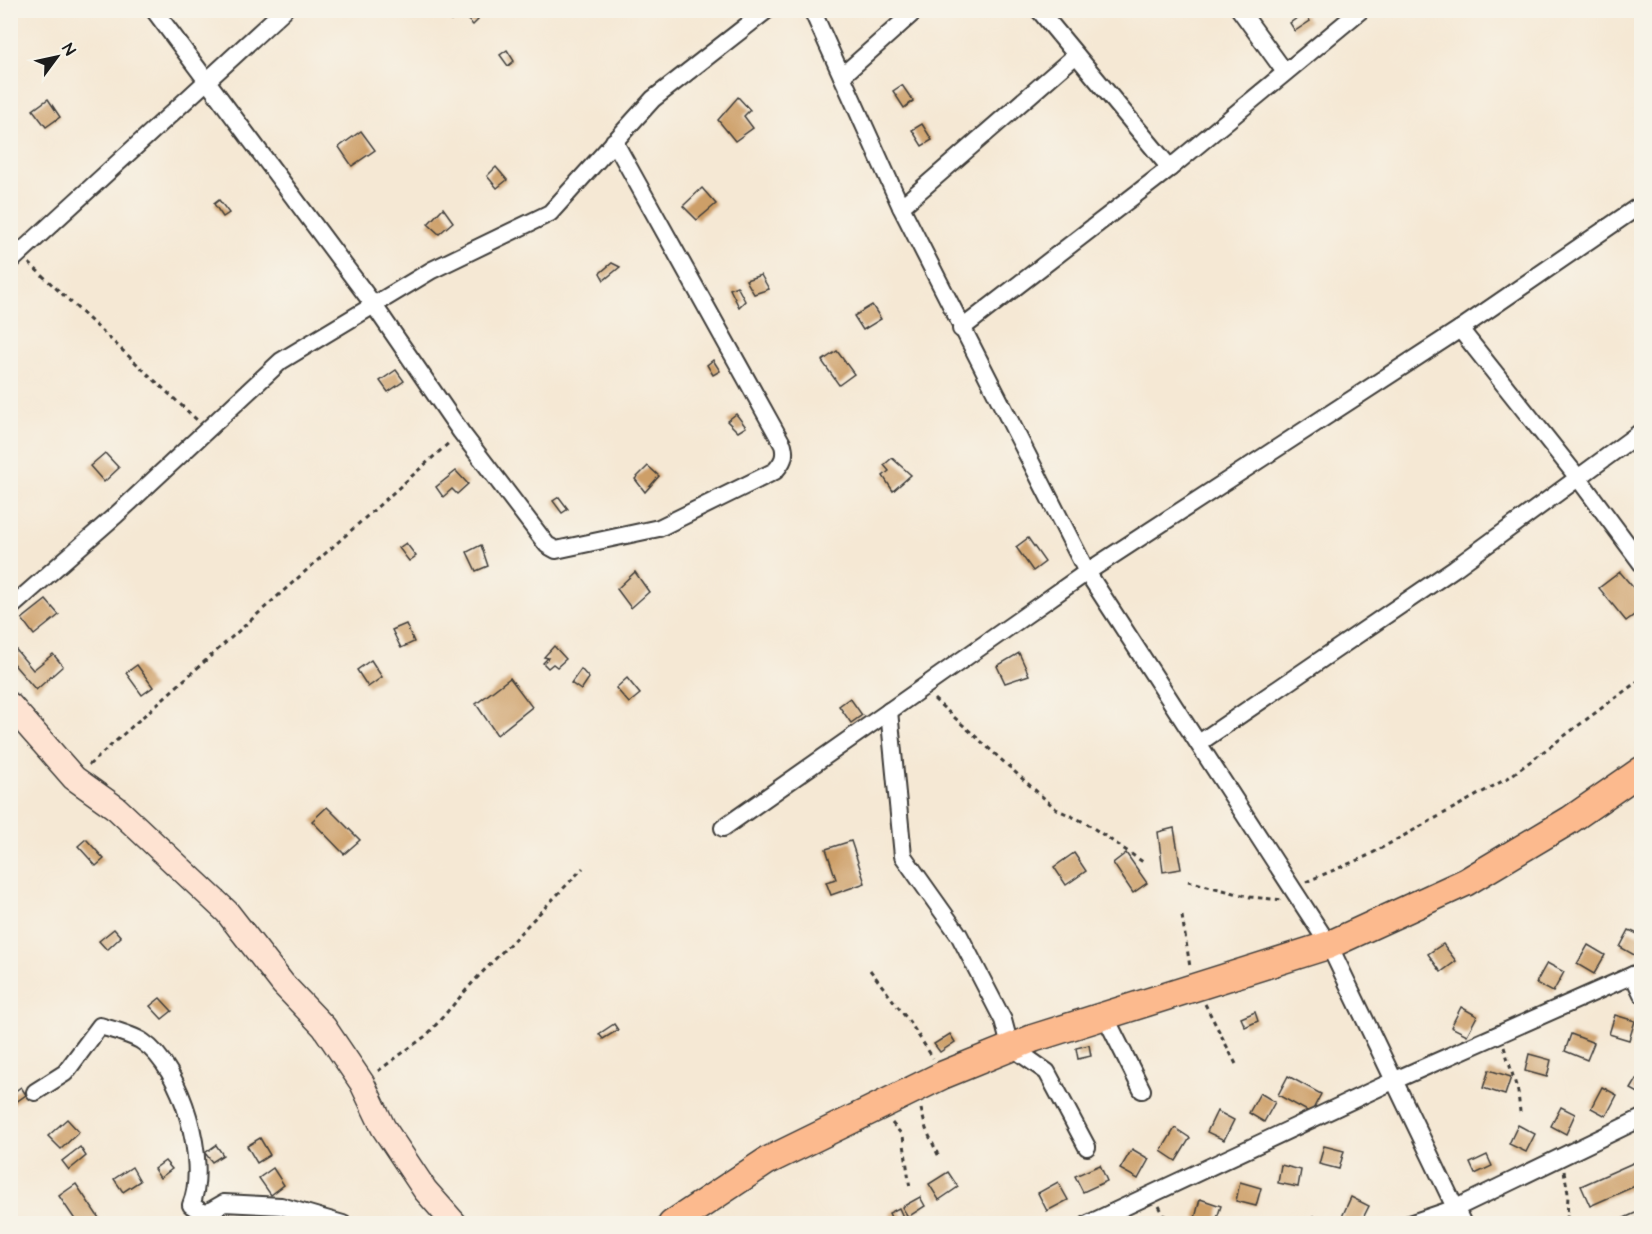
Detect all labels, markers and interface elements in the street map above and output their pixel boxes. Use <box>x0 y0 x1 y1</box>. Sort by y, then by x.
north arrow <box>27 27 87 87</box>
text: N <box>57 39 81 60</box>

